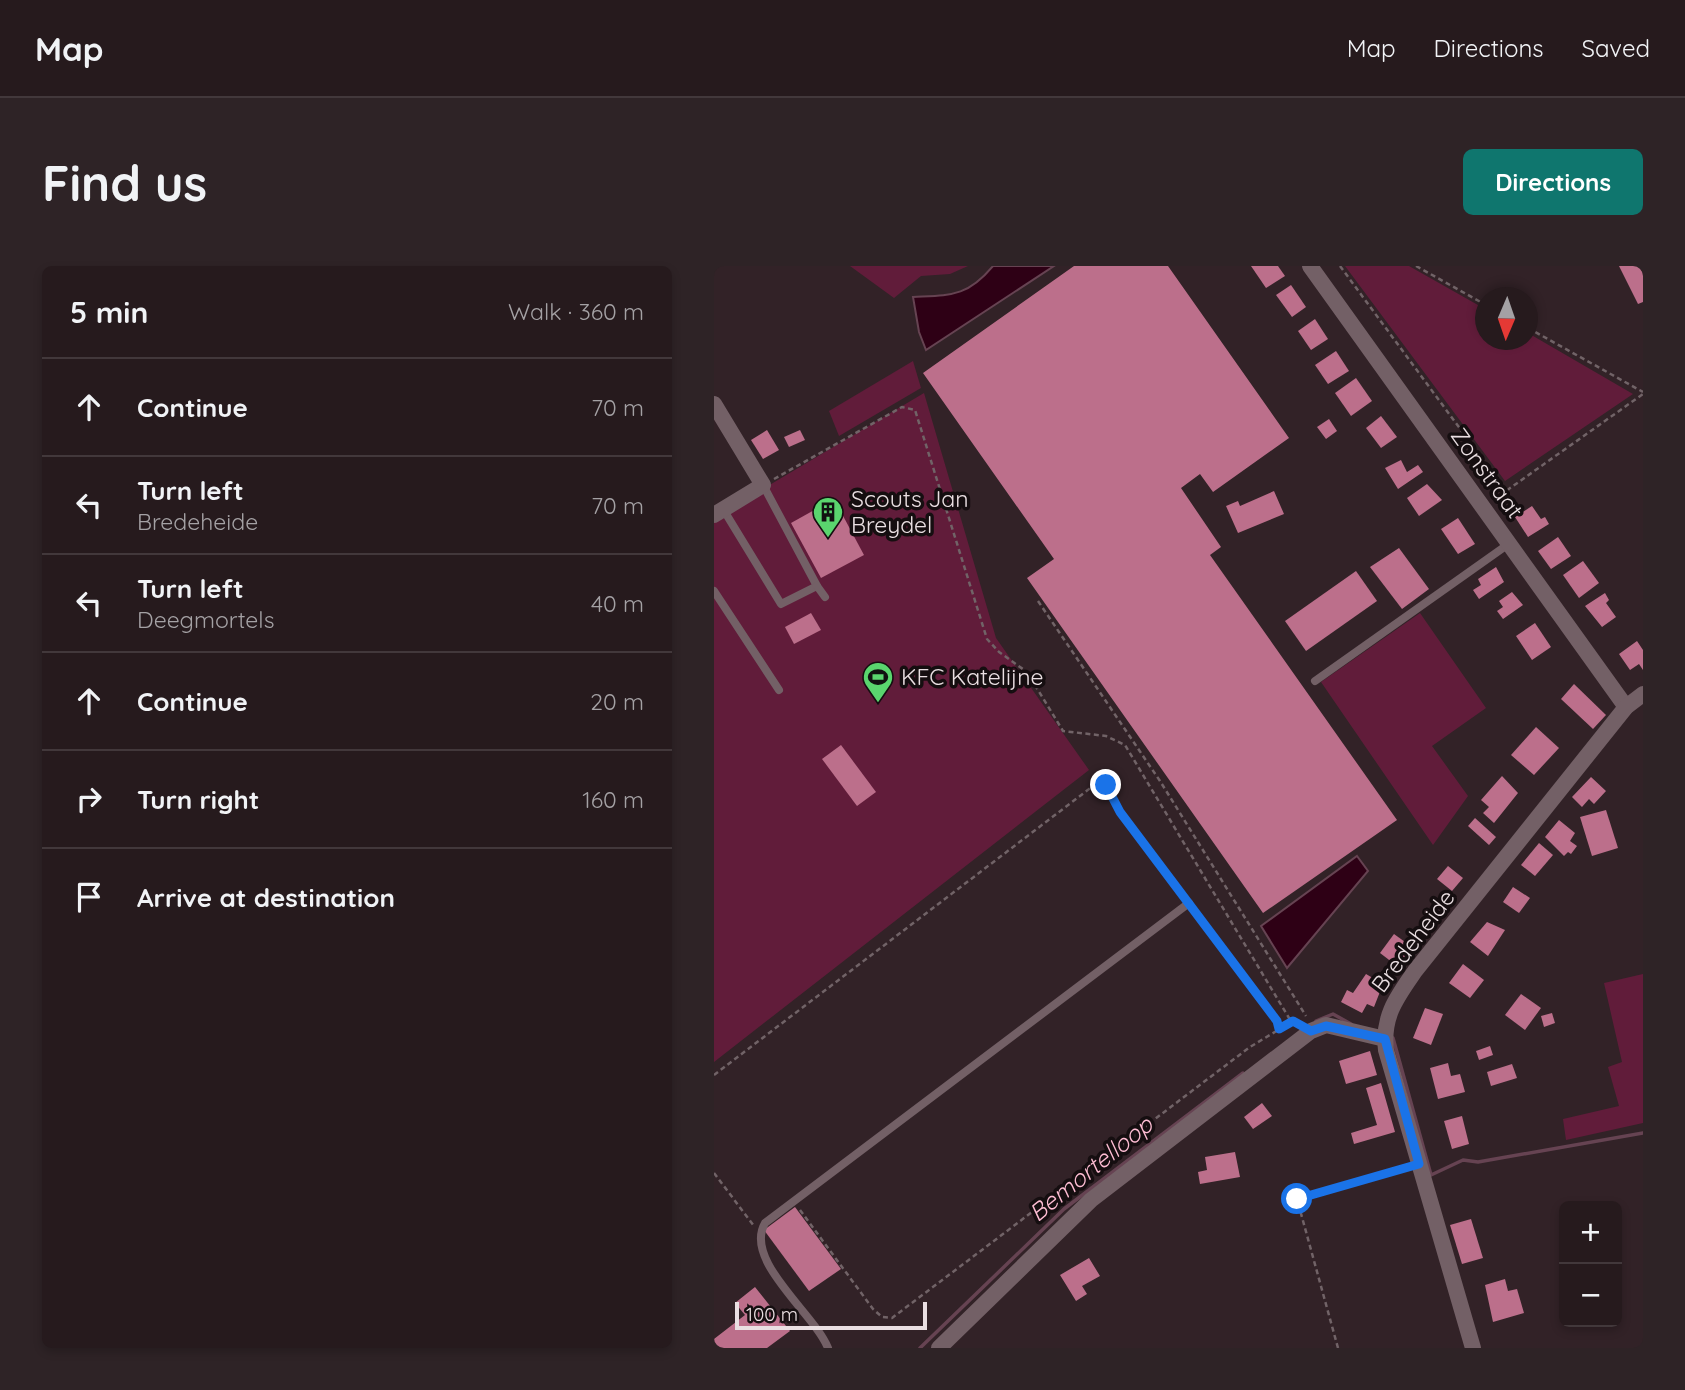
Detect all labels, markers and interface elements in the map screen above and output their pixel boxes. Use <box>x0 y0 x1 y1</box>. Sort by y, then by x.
text: Map <box>35 28 103 69</box>
text: Map <box>1347 33 1396 63</box>
text: Directions <box>1434 33 1544 63</box>
text: Saved <box>1582 33 1650 63</box>
button: Directions <box>1463 149 1643 215</box>
text: Find us <box>42 152 207 213</box>
north arrow <box>1475 287 1538 350</box>
text: 5 min <box>70 293 148 331</box>
text: Walk · 360 m <box>508 297 644 326</box>
icon: ahead <box>70 388 108 426</box>
text: Continue <box>137 391 248 424</box>
text: 70 m <box>591 393 644 422</box>
street label: Zonstraat <box>1445 422 1530 524</box>
text: Turn left <box>137 474 244 507</box>
place label: Scouts Jan Breydel <box>851 484 969 539</box>
icon: left <box>70 486 108 524</box>
text: 70 m <box>591 491 644 520</box>
building icon: Scouts Jan Breydel <box>811 495 845 539</box>
text: Bredeheide <box>137 507 258 536</box>
text: Turn left <box>137 572 244 605</box>
icon: left <box>70 584 108 622</box>
text: 40 m <box>591 589 644 618</box>
text: Deegmortels <box>137 605 274 634</box>
sports icon: KFC Katelijne <box>861 660 895 704</box>
place label: KFC Katelijne <box>901 662 1044 691</box>
icon: ahead <box>70 682 108 720</box>
text: Continue <box>137 685 248 718</box>
text: 20 m <box>590 687 644 716</box>
route end <box>1090 769 1121 800</box>
icon: right <box>70 780 108 818</box>
text: Turn right <box>137 783 259 816</box>
text: 160 m <box>582 785 644 814</box>
icon: arrive <box>70 878 108 916</box>
text: Arrive at destination <box>137 881 395 914</box>
street label: Bredeheide <box>1365 884 1461 998</box>
water label: Bemortelloop <box>1022 1108 1159 1227</box>
route start <box>1281 1183 1312 1214</box>
map controls <box>1559 1201 1622 1327</box>
button: + <box>1559 1201 1622 1264</box>
button: − <box>1559 1264 1622 1327</box>
scale bar <box>735 1299 928 1331</box>
text: 100 m <box>746 1302 798 1326</box>

